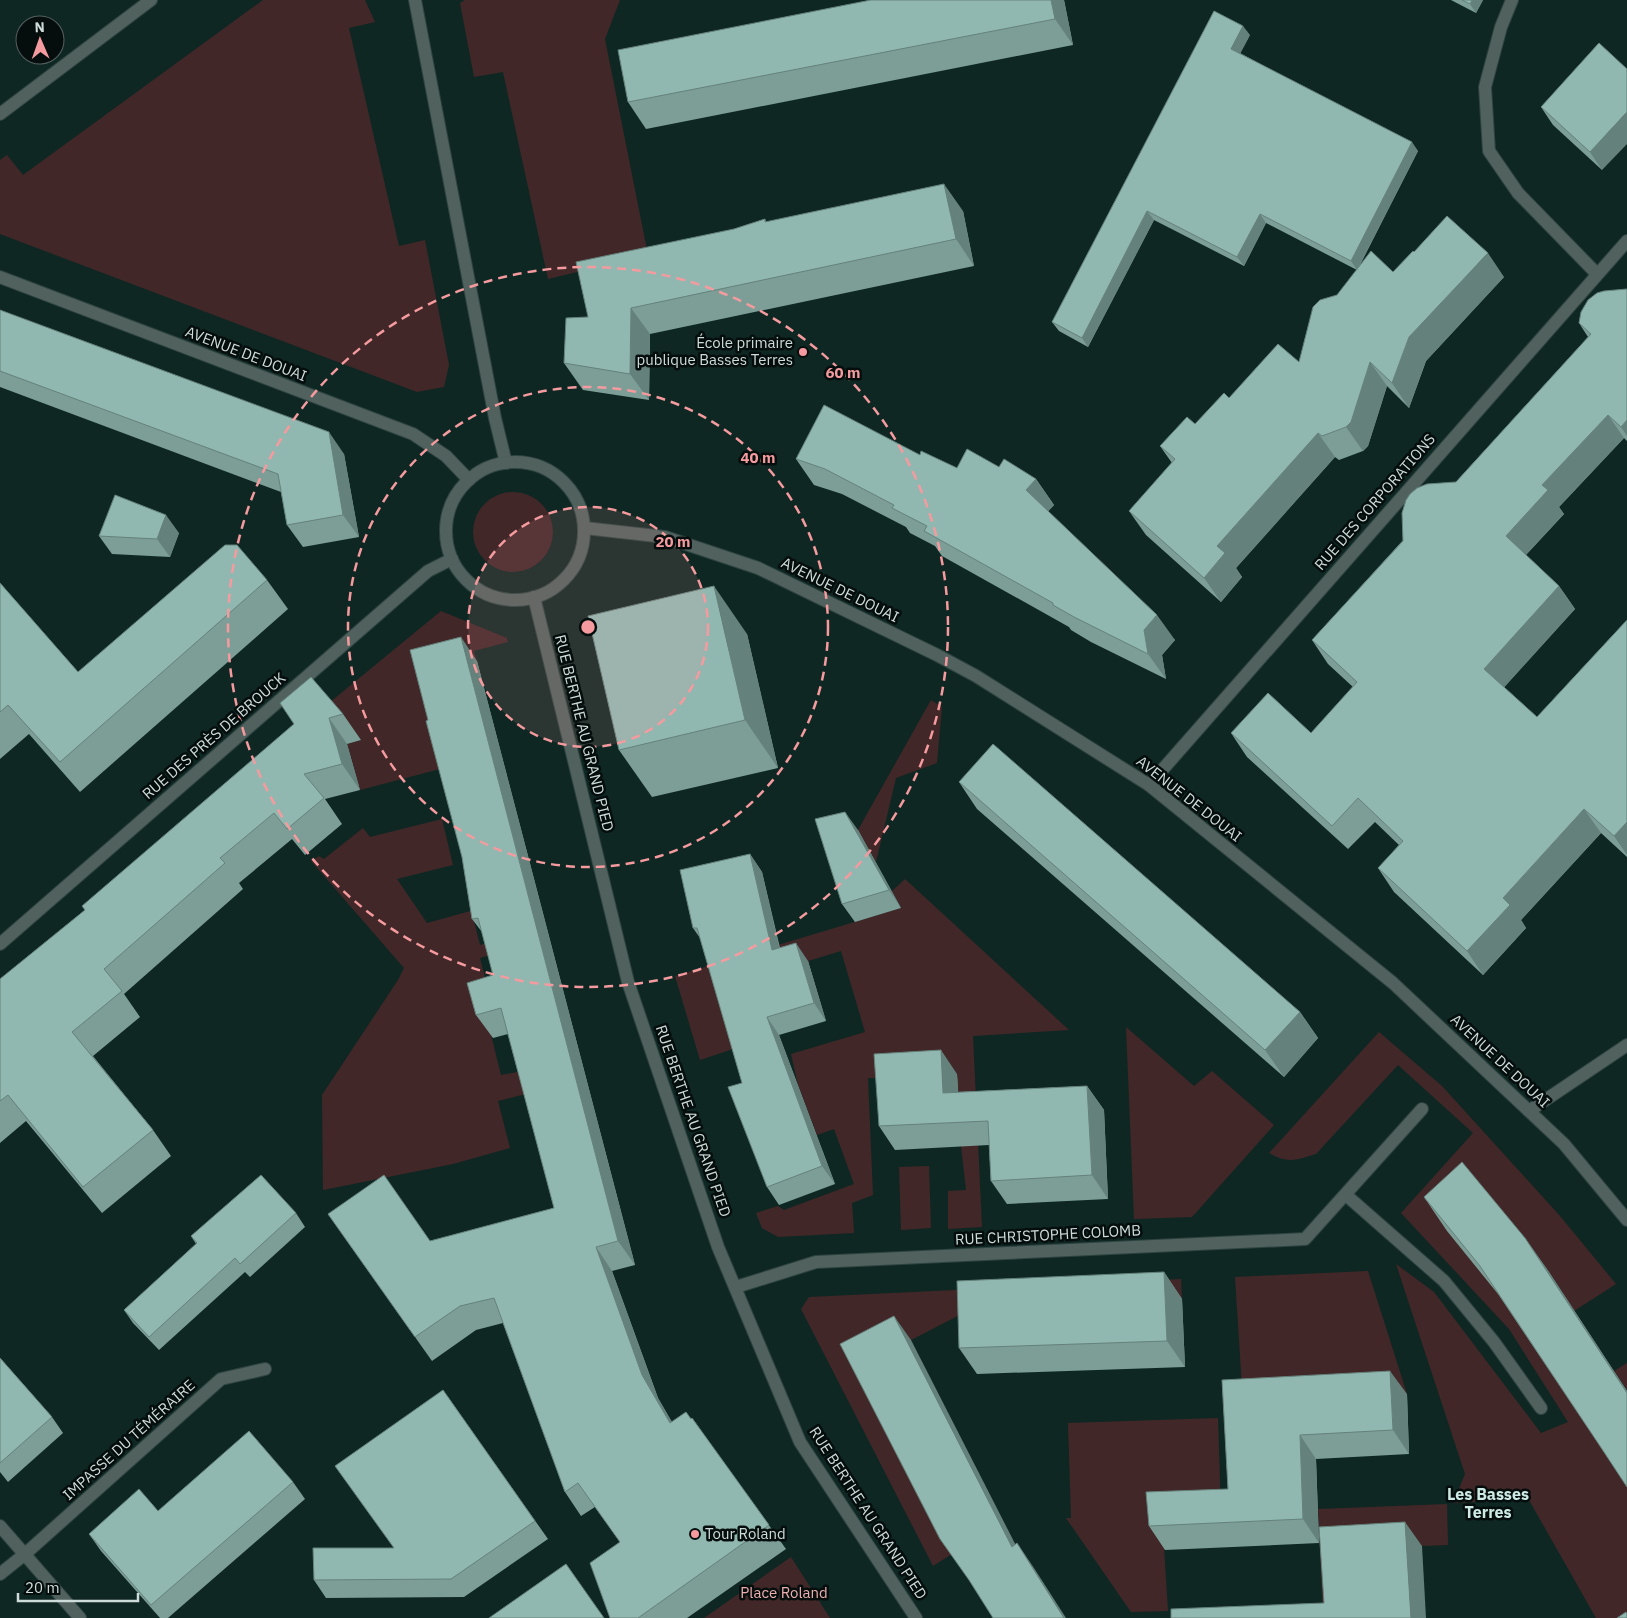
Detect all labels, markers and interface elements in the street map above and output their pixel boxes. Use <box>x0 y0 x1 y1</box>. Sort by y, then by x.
north arrow <box>15 15 65 65</box>
text: N <box>34 18 45 36</box>
street label: AVENUE DE DOUAI <box>183 322 310 385</box>
place label: École primaire publique Basses Terres <box>637 333 793 369</box>
marker: École primaire publique Basses Terres <box>797 346 809 358</box>
text: 60 m <box>826 363 860 382</box>
street label: RUE DES CORPORATIONS <box>1310 430 1439 574</box>
text: 40 m <box>741 448 775 467</box>
text: 20 m <box>656 532 690 551</box>
street label: AVENUE DE DOUAI <box>778 553 902 626</box>
centre of rings <box>579 618 597 636</box>
street label: RUE BERTHE AU GRAND PIED <box>551 633 618 833</box>
street label: RUE DES PRÈS DE BROUCK <box>138 668 290 803</box>
street label: AVENUE DE DOUAI <box>1133 752 1246 846</box>
street label: AVENUE DE DOUAI <box>1447 1010 1554 1111</box>
street label: RUE BERTHE AU GRAND PIED <box>652 1022 735 1219</box>
street label: RUE CHRISTOPHE COLOMB <box>955 1220 1141 1249</box>
street label: IMPASSE DU TÉMÉRAIRE <box>59 1375 199 1504</box>
street label: RUE BERTHE AU GRAND PIED <box>805 1423 931 1603</box>
district label: Les Basses Terres <box>1447 1484 1529 1522</box>
place label: Tour Roland <box>705 1524 786 1543</box>
marker: Tour Roland <box>689 1528 701 1540</box>
scale bar <box>18 1570 138 1602</box>
text: 20 m <box>25 1578 60 1597</box>
park label: Place Roland <box>740 1583 828 1602</box>

